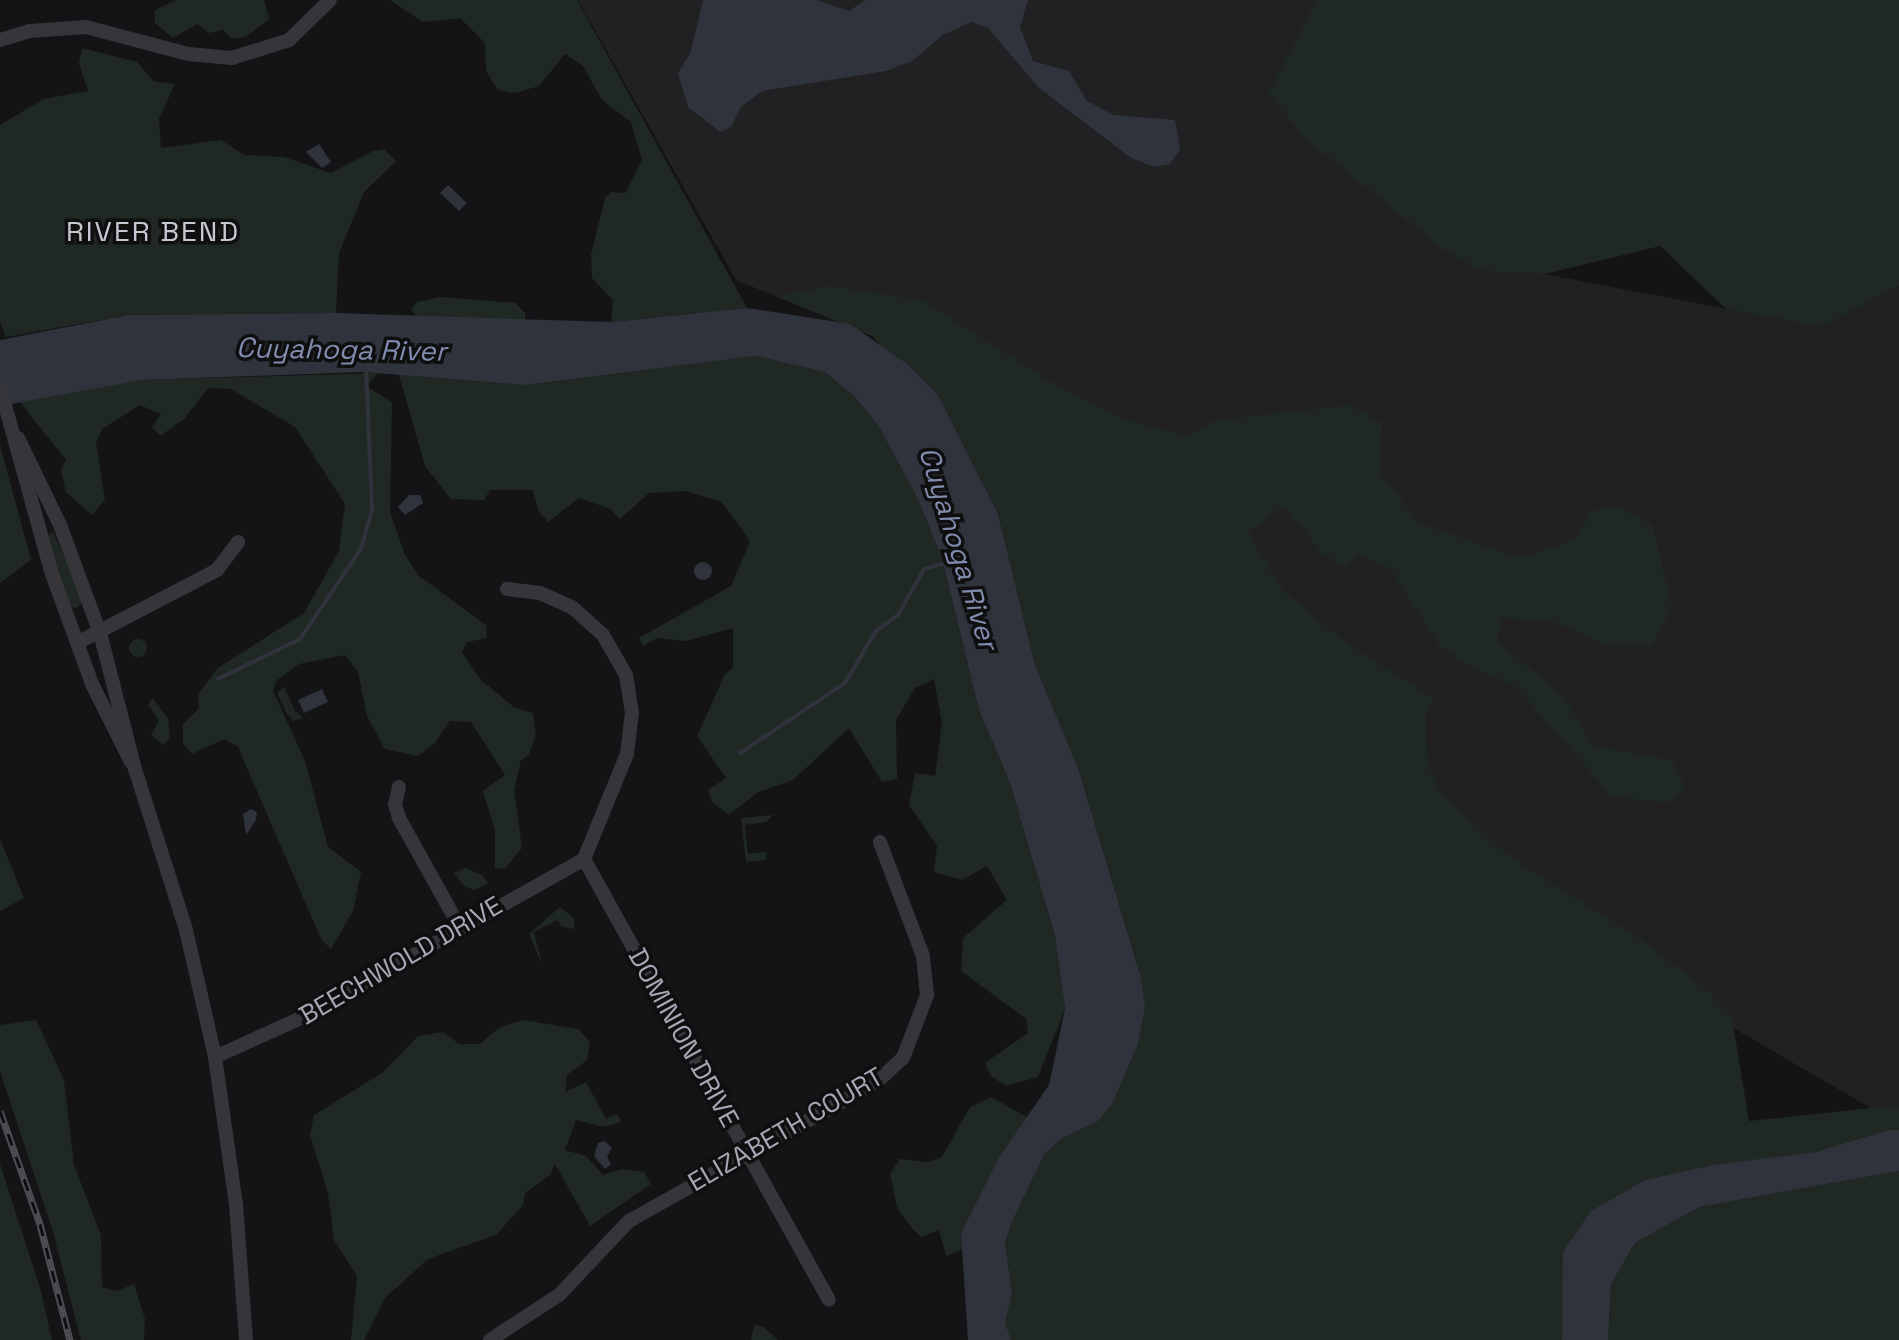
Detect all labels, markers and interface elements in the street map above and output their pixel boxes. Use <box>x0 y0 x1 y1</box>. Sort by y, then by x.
district label: RIVER BEND <box>66 214 240 248</box>
water label: Cuyahoga River <box>236 330 446 368</box>
water label: Cuyahoga River <box>912 443 1006 653</box>
street label: BEECHWOLD DRIVE <box>294 890 508 1032</box>
street label: DOMINION DRIVE <box>621 943 745 1133</box>
street label: ELIZABETH COURT <box>683 1061 889 1199</box>

